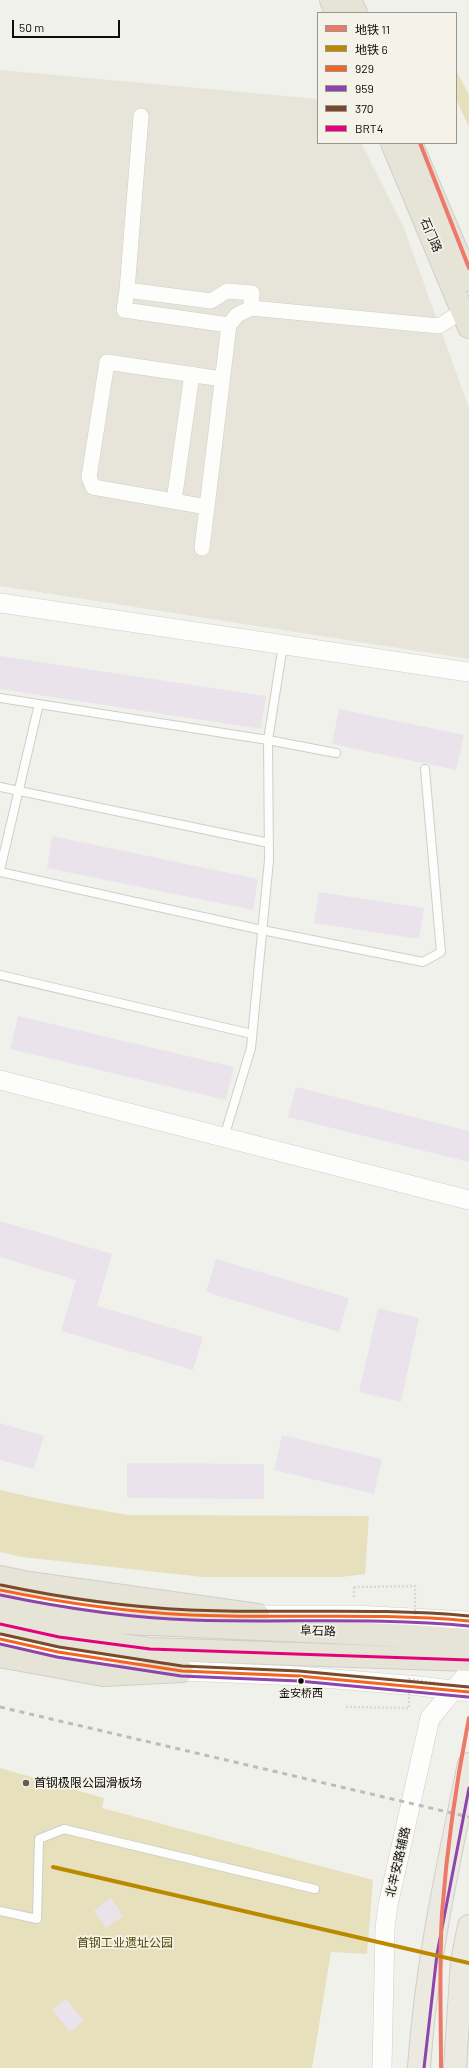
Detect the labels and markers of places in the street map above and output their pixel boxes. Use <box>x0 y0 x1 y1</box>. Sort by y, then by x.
marker: 金安桥西 <box>296 1676 306 1686</box>
place label: 金安桥西 <box>279 1686 323 1700</box>
place label: 首钢极限公园滑板场 <box>34 1776 142 1790</box>
marker: 首钢极限公园滑板场 <box>21 1778 31 1788</box>

